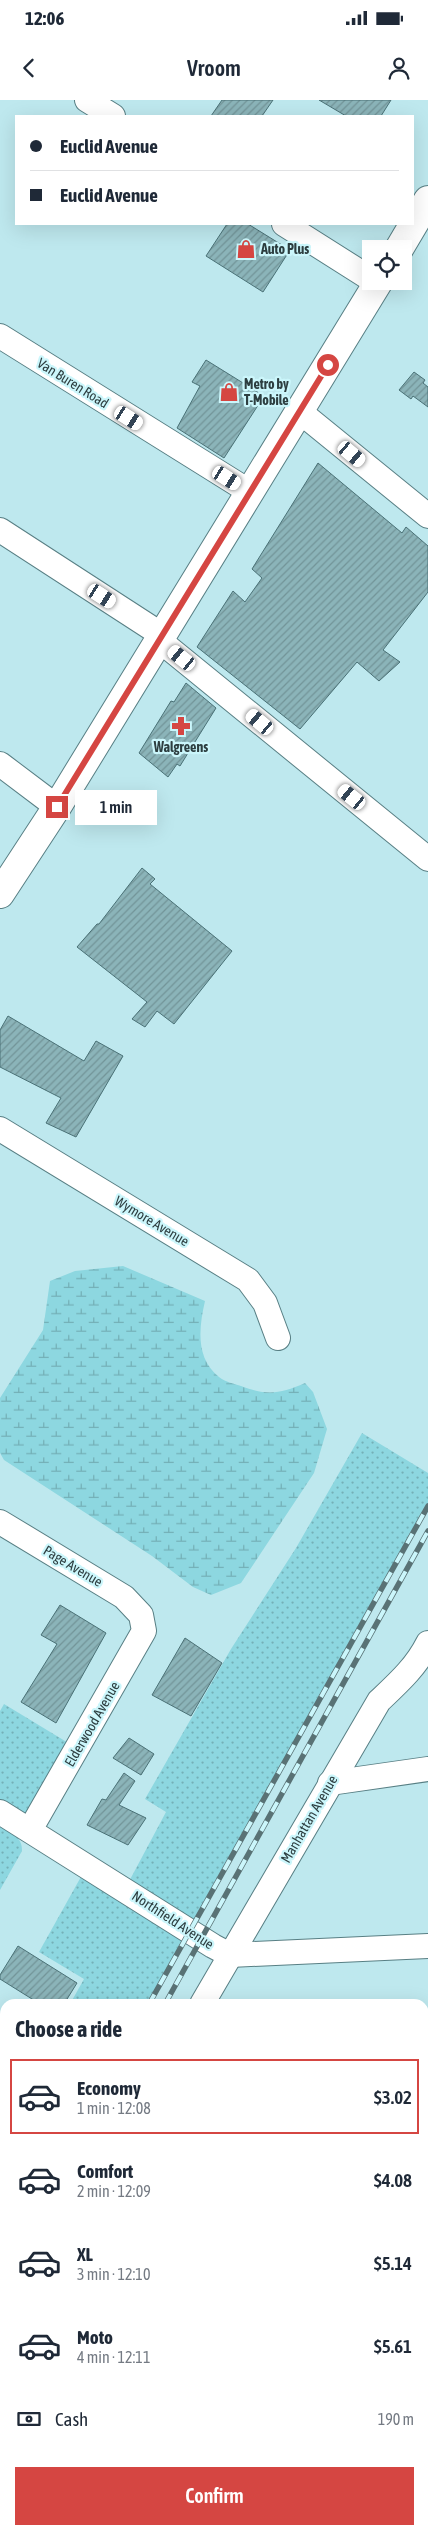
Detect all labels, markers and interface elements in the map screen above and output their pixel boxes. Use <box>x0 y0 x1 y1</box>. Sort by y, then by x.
text: 12:06 <box>25 7 64 29</box>
icon: back <box>15 54 43 82</box>
icon: person <box>385 54 413 82</box>
text: Vroom <box>187 55 241 81</box>
text: Euclid Avenue <box>60 135 158 157</box>
text: Euclid Avenue <box>60 184 158 206</box>
shop icon: Auto Plus <box>235 238 257 260</box>
map controls <box>362 240 412 290</box>
button: locate <box>362 240 412 290</box>
place label: Auto Plus <box>260 241 309 257</box>
route start <box>317 354 339 376</box>
street label: Van Buren Road <box>34 355 112 411</box>
place label: Metro by T-Mobile <box>244 376 289 408</box>
shop icon: Metro by T-Mobile <box>218 381 240 403</box>
car <box>112 404 145 432</box>
car <box>335 439 368 469</box>
car <box>210 464 243 492</box>
car <box>85 582 118 610</box>
car <box>165 643 198 673</box>
car <box>243 707 276 737</box>
pharmacy icon: Walgreens <box>170 715 192 737</box>
place label: Walgreens <box>153 739 208 755</box>
car <box>335 782 368 812</box>
callout: 1 min <box>74 790 157 824</box>
route end <box>46 796 68 818</box>
text: 1 min <box>100 798 132 816</box>
street label: Wymore Avenue <box>112 1193 192 1249</box>
street label: Page Avenue <box>41 1542 105 1590</box>
street label: Elderwood Avenue <box>61 1679 123 1769</box>
street label: Manhattan Avenue <box>278 1773 340 1865</box>
street label: Northfield Avenue <box>129 1888 217 1952</box>
text: Choose a ride <box>15 2016 122 2042</box>
icon: car <box>17 2074 62 2119</box>
text: Economy <box>77 2077 141 2099</box>
text: $3.02 <box>374 2086 412 2108</box>
text: 1 min · 12:08 <box>77 2099 151 2117</box>
icon: car <box>17 2157 62 2202</box>
text: Comfort <box>77 2160 133 2182</box>
text: $4.08 <box>374 2169 412 2191</box>
text: 2 min · 12:09 <box>77 2182 151 2200</box>
icon: car <box>17 2240 62 2285</box>
text: XL <box>77 2243 93 2265</box>
text: $5.14 <box>374 2252 412 2274</box>
text: 3 min · 12:10 <box>77 2265 150 2283</box>
icon: car <box>17 2323 62 2368</box>
text: Moto <box>77 2326 113 2348</box>
text: $5.61 <box>374 2335 412 2357</box>
text: 4 min · 12:11 <box>77 2348 150 2366</box>
icon: cash <box>15 2405 43 2433</box>
text: Cash <box>55 2408 88 2430</box>
text: 190 m <box>378 2410 414 2428</box>
button: Confirm <box>15 2467 414 2525</box>

